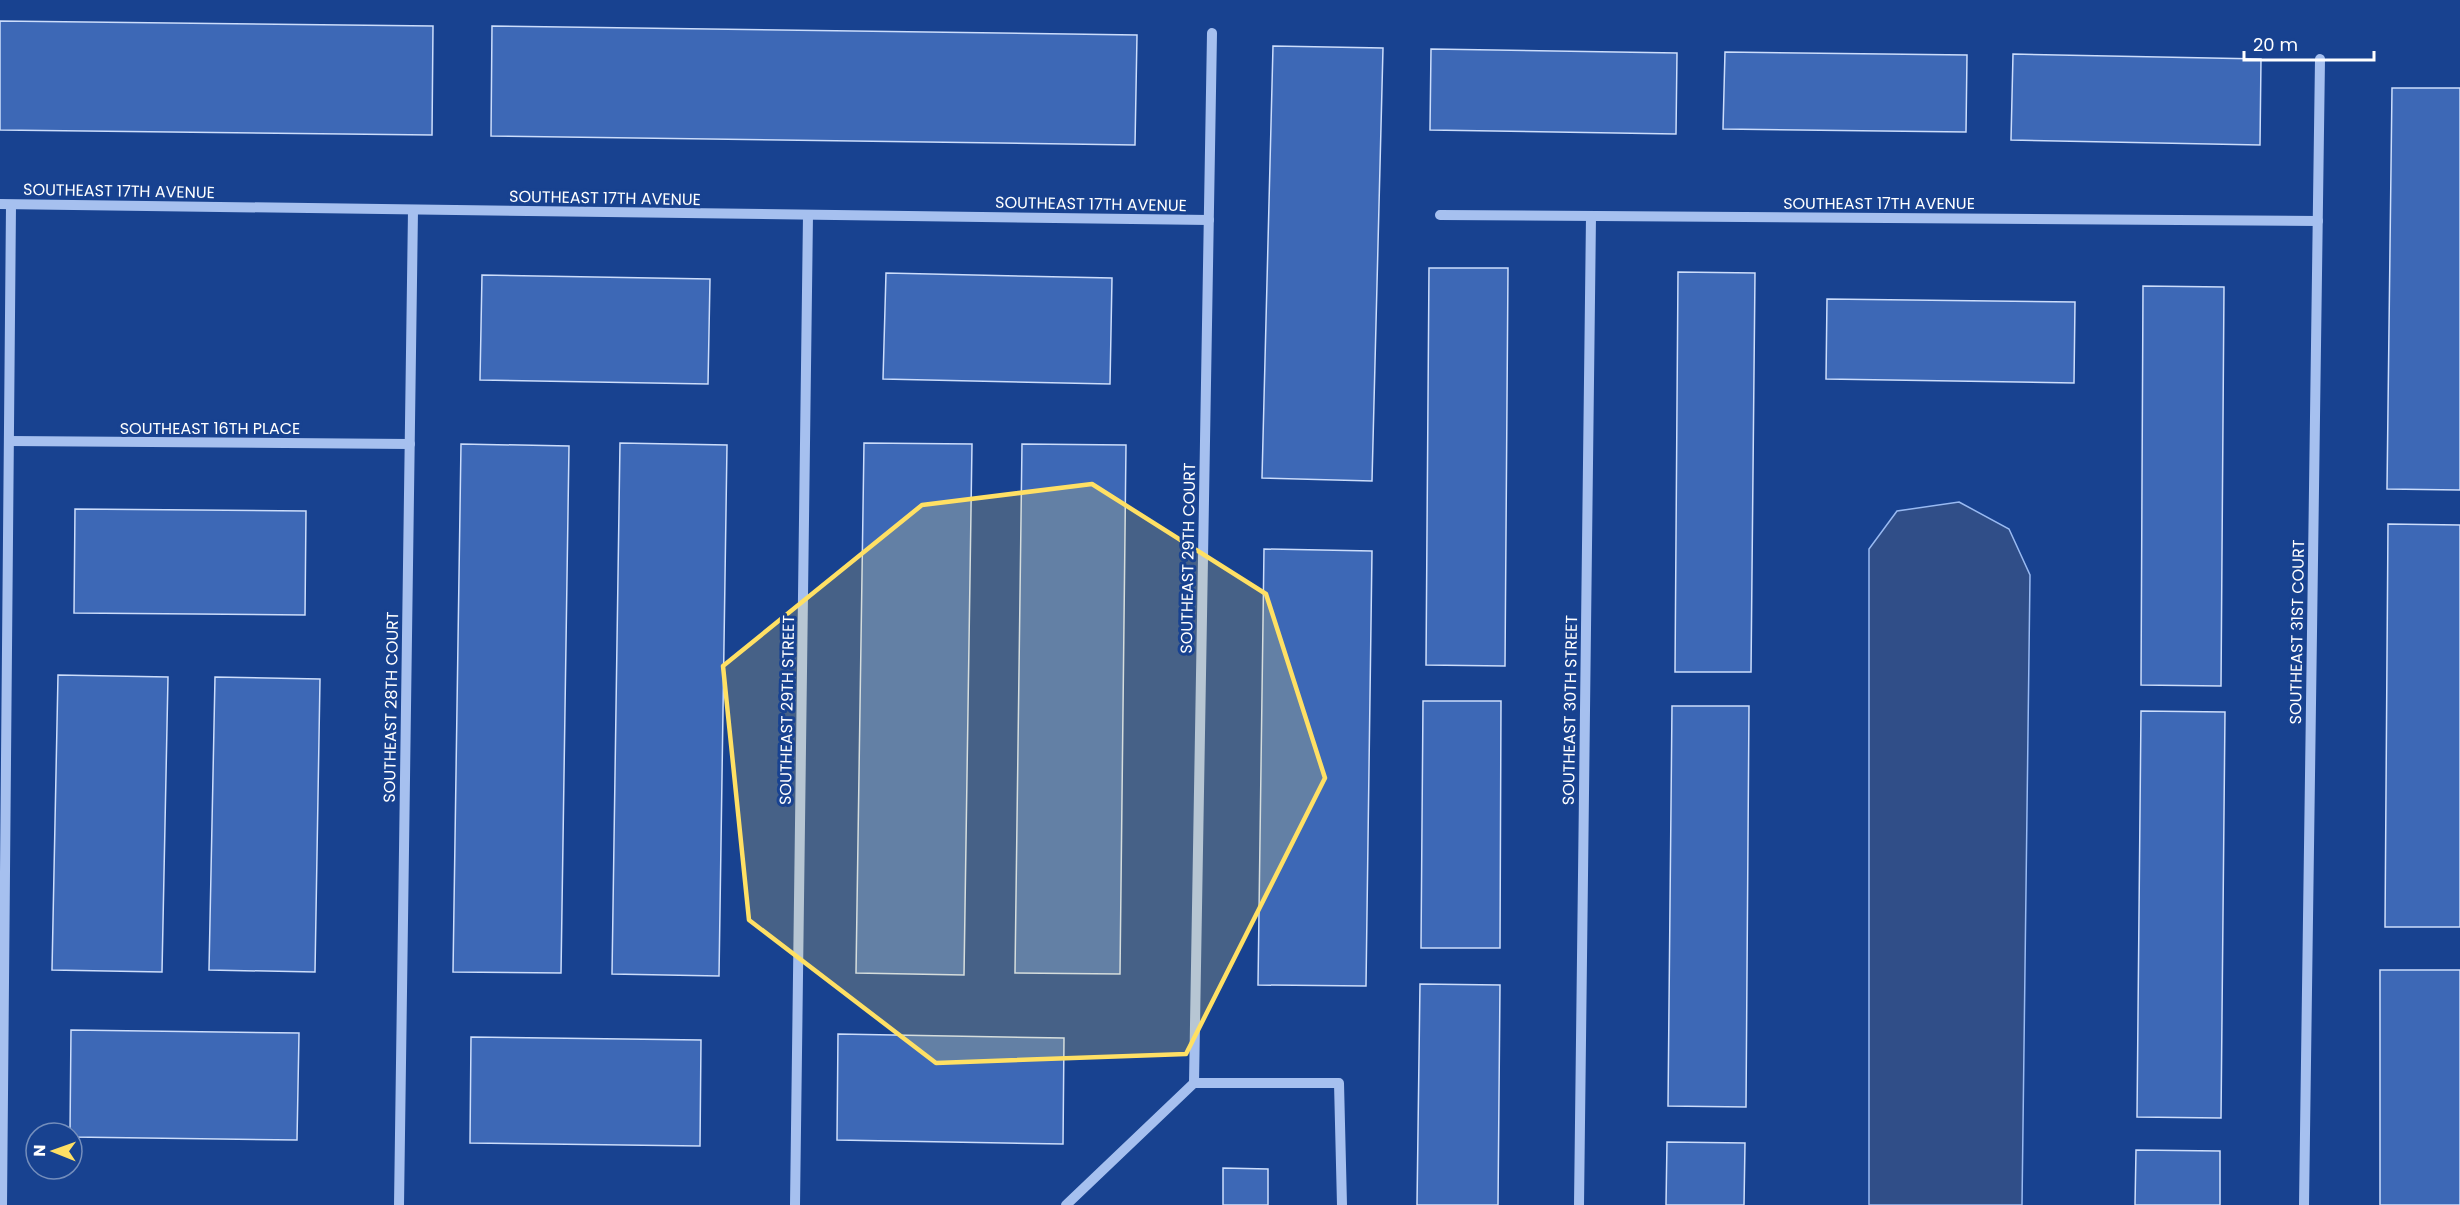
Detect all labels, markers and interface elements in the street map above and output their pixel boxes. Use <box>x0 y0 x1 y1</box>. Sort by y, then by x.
scale bar <box>2244 24 2374 62</box>
text: 20 m <box>2253 32 2298 57</box>
street label: SOUTHEAST 17TH AVENUE <box>23 178 215 204</box>
street label: SOUTHEAST 17TH AVENUE <box>509 185 701 211</box>
street label: SOUTHEAST 17TH AVENUE <box>995 191 1187 217</box>
street label: SOUTHEAST 17TH AVENUE <box>1783 192 1975 215</box>
street label: SOUTHEAST 16TH PLACE <box>120 417 300 440</box>
street label: SOUTHEAST 29TH COURT <box>1175 462 1201 654</box>
street label: SOUTHEAST 31ST COURT <box>2284 539 2310 725</box>
street label: SOUTHEAST 28TH COURT <box>378 611 404 803</box>
street label: SOUTHEAST 30TH STREET <box>1557 614 1583 805</box>
street label: SOUTHEAST 29TH STREET <box>774 615 800 805</box>
north arrow <box>24 1121 84 1181</box>
text: N <box>28 1145 51 1157</box>

